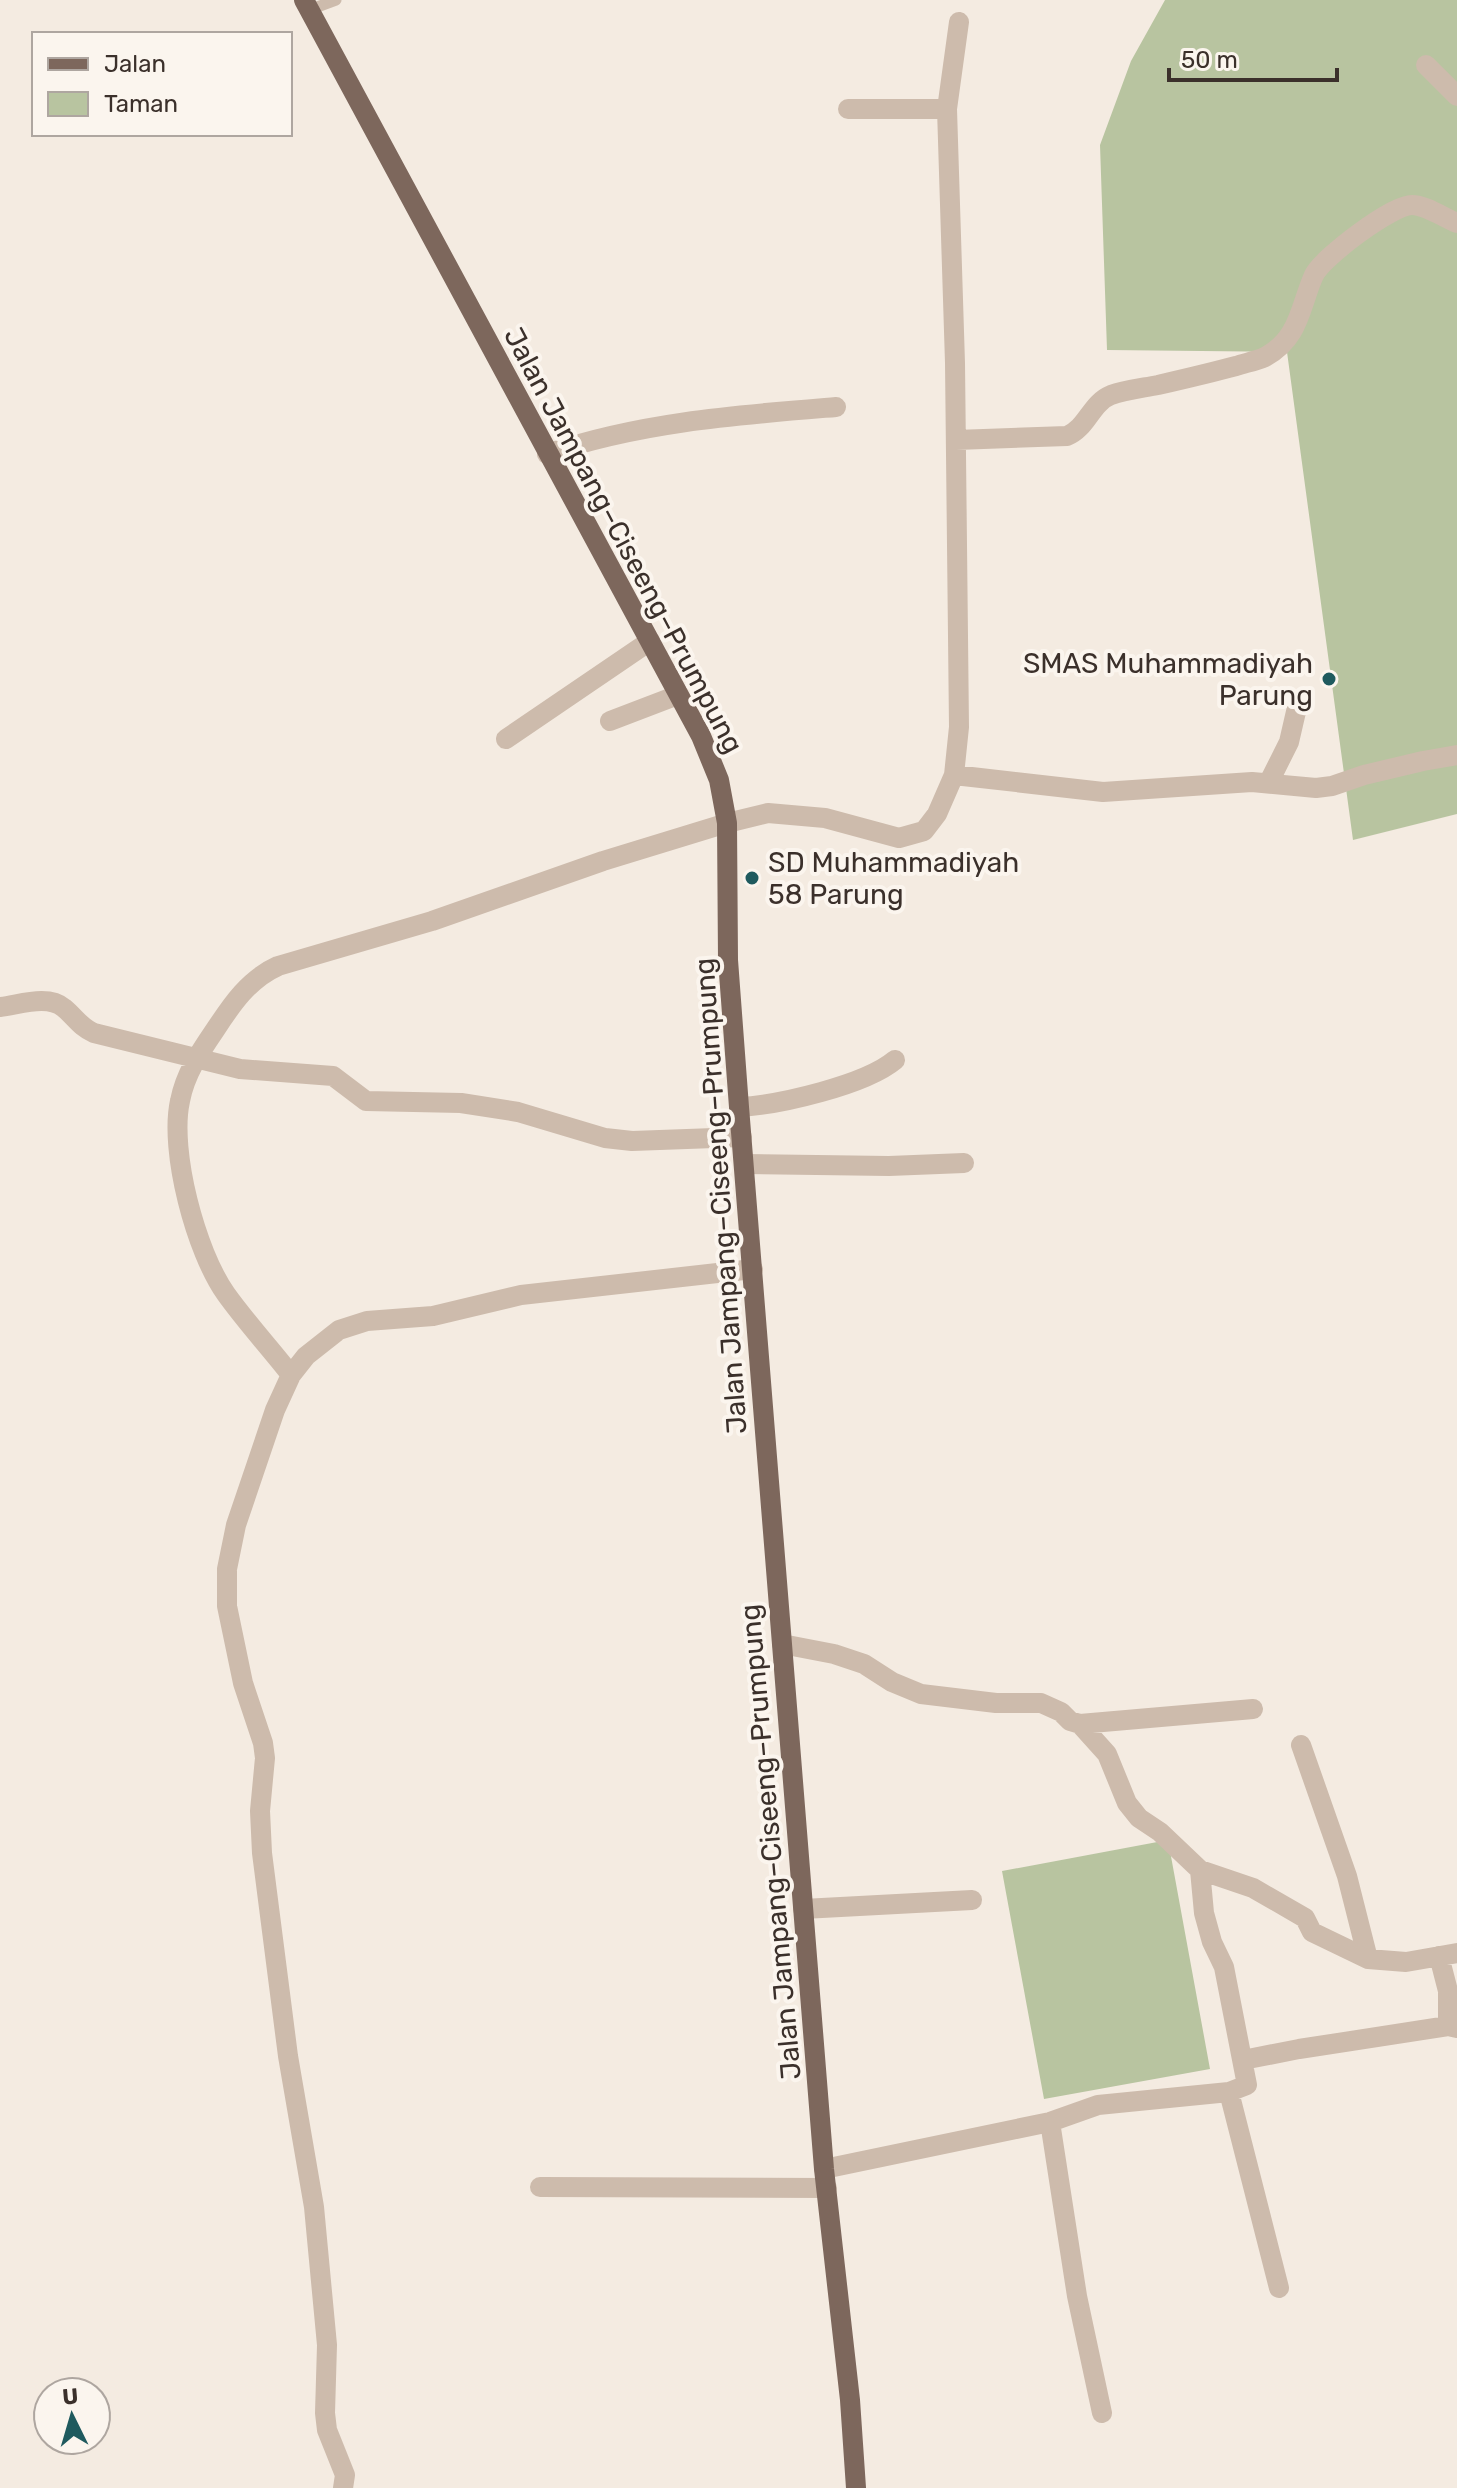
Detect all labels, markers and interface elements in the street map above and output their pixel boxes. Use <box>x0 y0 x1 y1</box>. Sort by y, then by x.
legend <box>32 32 292 136</box>
scale bar <box>1169 32 1337 82</box>
text: 50 m <box>1181 46 1238 74</box>
text: Jalan <box>104 50 166 78</box>
text: Taman <box>104 90 178 118</box>
street label: Jalan Jampang–Ciseeng–Prumpung <box>497 322 750 759</box>
place label: SMAS Muhammadiyah Parung <box>1023 647 1313 712</box>
marker: SMAS Muhammadiyah Parung <box>1320 670 1338 688</box>
place label: SD Muhammadiyah 58 Parung <box>768 846 1019 911</box>
marker: SD Muhammadiyah 58 Parung <box>743 869 761 887</box>
street label: Jalan Jampang–Ciseeng–Prumpung <box>687 957 754 1435</box>
street label: Jalan Jampang–Ciseeng–Prumpung <box>733 1603 808 2081</box>
north arrow <box>32 2376 112 2456</box>
text: U <box>61 2382 79 2411</box>

